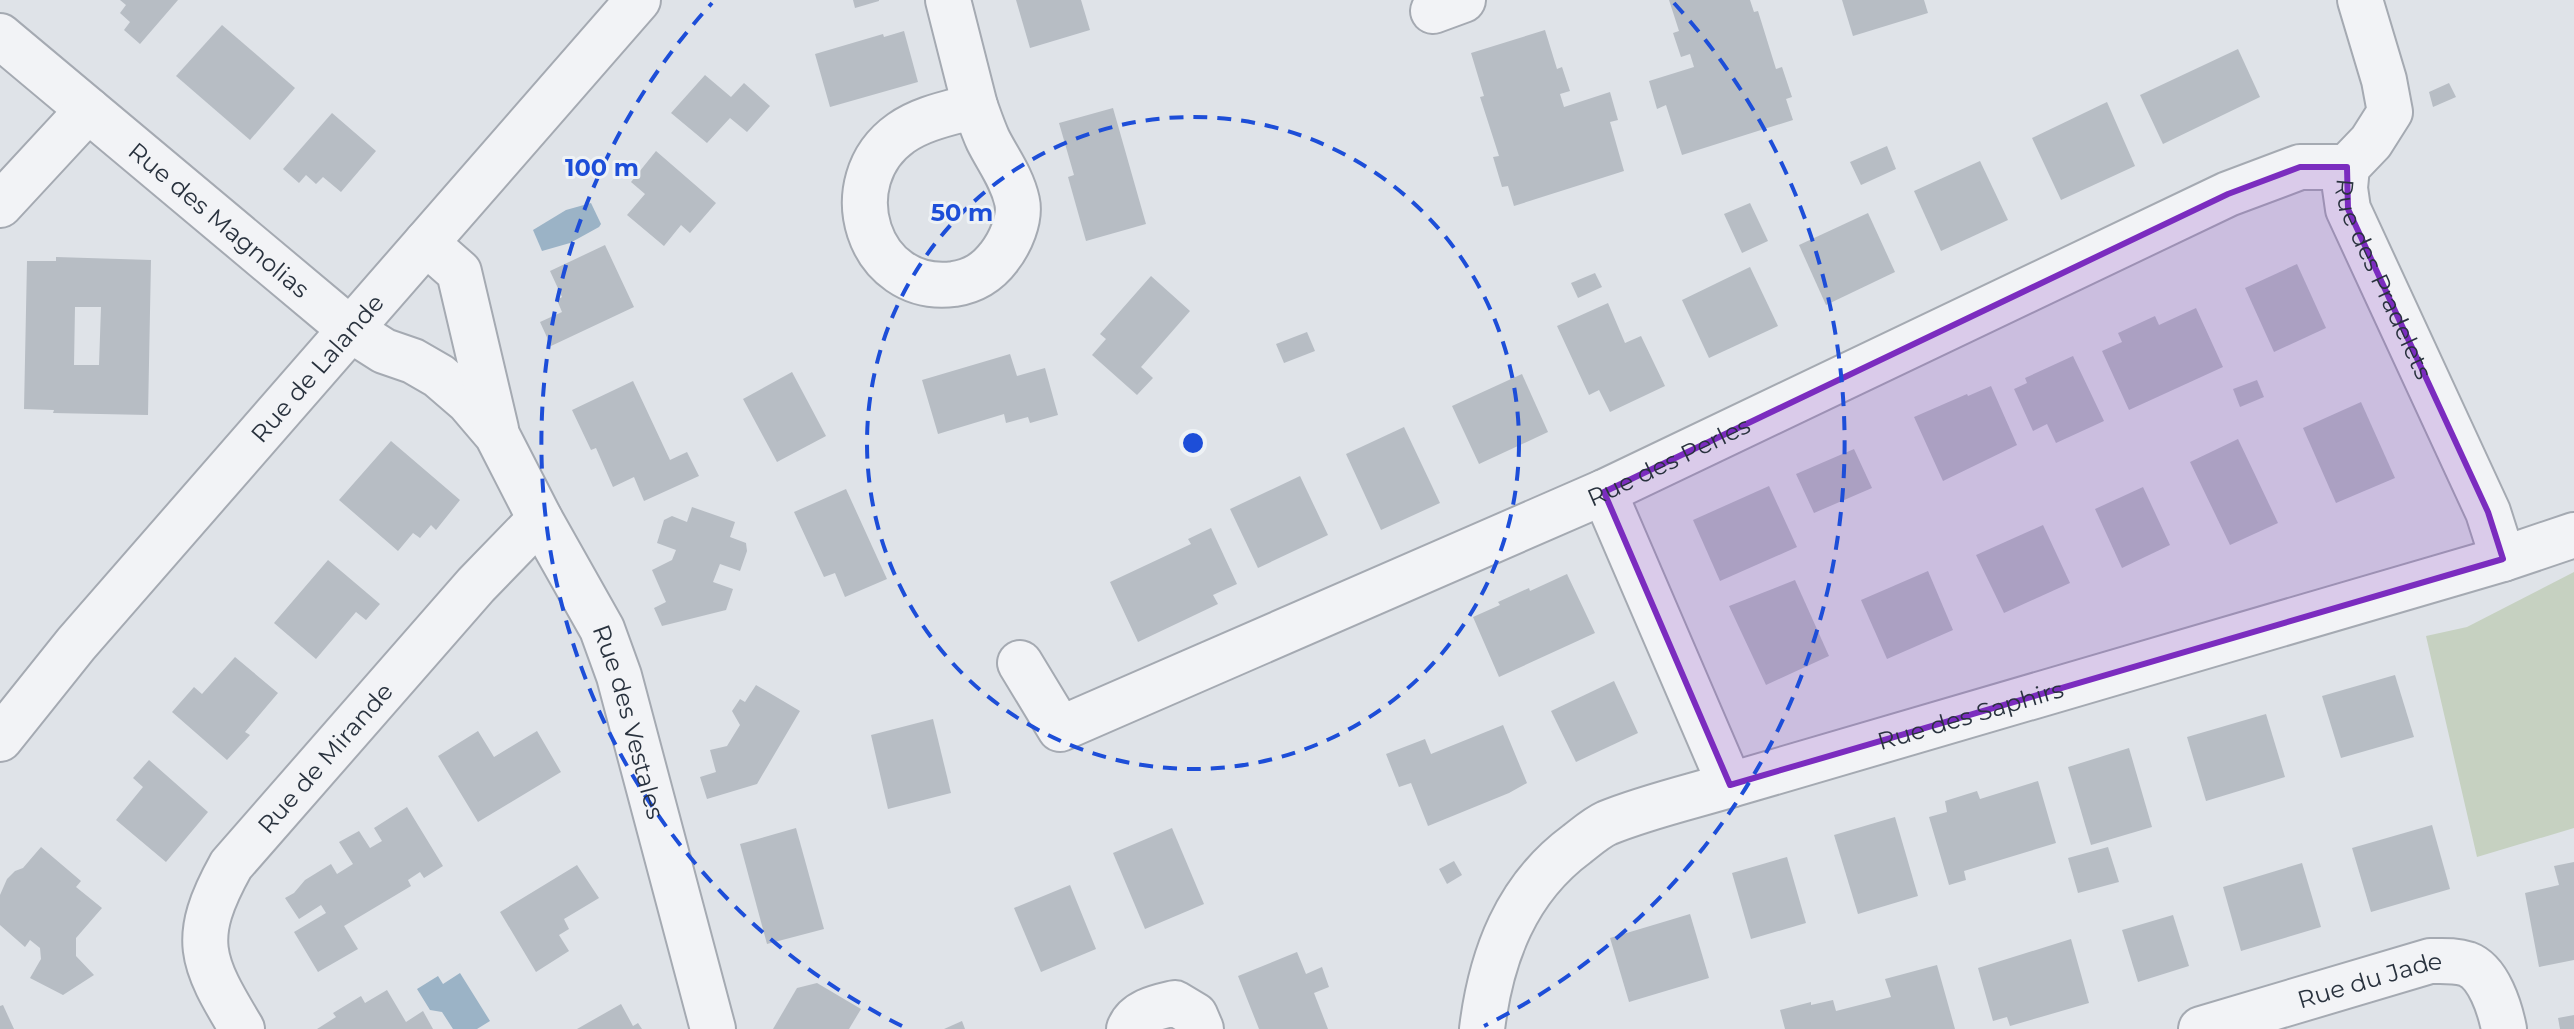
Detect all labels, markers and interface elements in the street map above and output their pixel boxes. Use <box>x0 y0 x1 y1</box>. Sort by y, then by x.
street label: Rue des Magnolias <box>123 136 315 304</box>
text: 100 m <box>565 153 639 182</box>
street label: Rue des Pradelets <box>2330 177 2439 383</box>
text: 50 m <box>931 198 993 227</box>
street label: Rue de Lalande <box>244 288 389 448</box>
street label: Rue des Perles <box>1583 410 1754 512</box>
centre of rings <box>1179 429 1207 457</box>
street label: Rue des Vestales <box>587 621 671 822</box>
street label: Rue des Saphirs <box>1874 674 2067 756</box>
street label: Rue de Mirande <box>251 677 398 839</box>
street label: Rue du Jade <box>2294 946 2442 1014</box>

